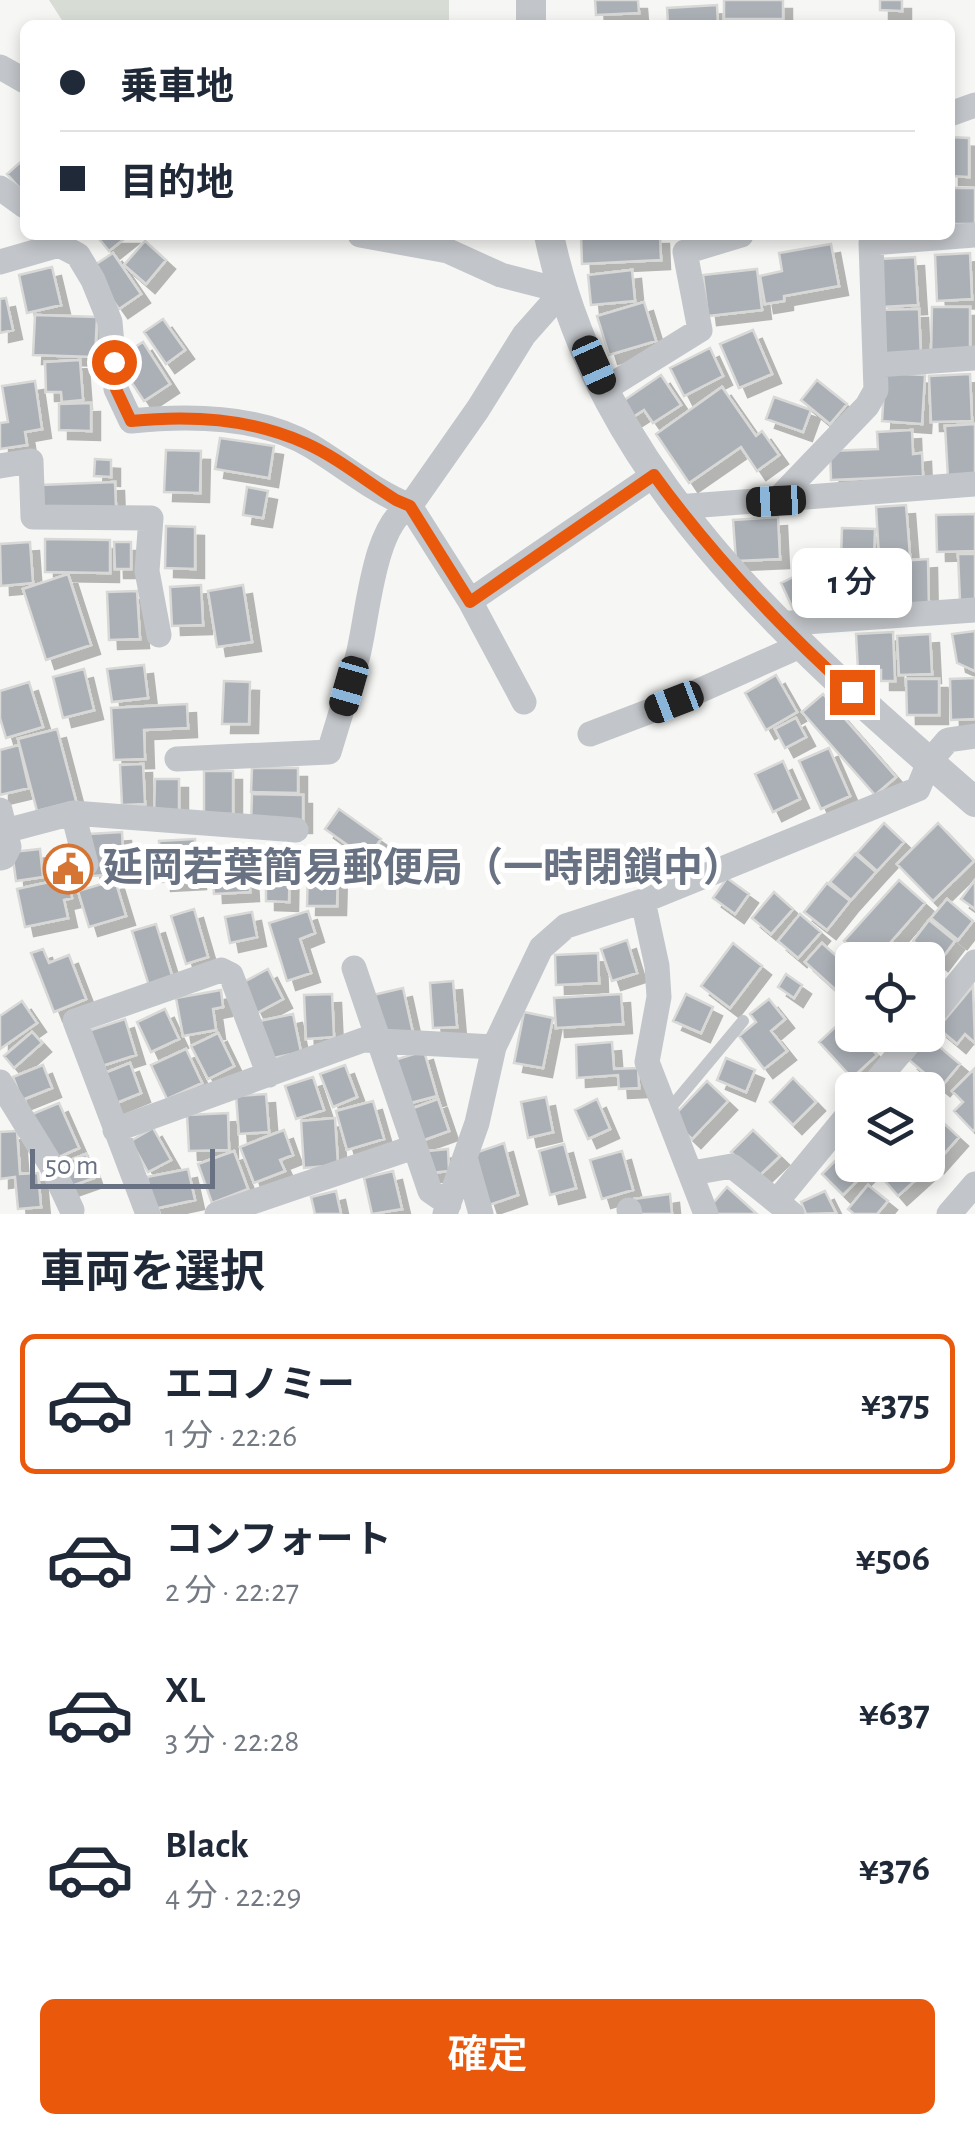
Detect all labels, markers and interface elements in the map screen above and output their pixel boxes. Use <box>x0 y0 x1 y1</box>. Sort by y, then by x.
text: 乗車地 <box>120 69 234 107</box>
text: 目的地 <box>120 165 234 203</box>
car <box>568 331 620 399</box>
route start <box>92 340 137 385</box>
car <box>745 484 807 518</box>
callout: 1 分 <box>792 547 912 617</box>
text: 1 分 <box>828 567 876 599</box>
car <box>326 653 372 719</box>
route end <box>830 670 875 715</box>
car <box>641 677 707 727</box>
public building icon: 延岡若葉簡易郵便局（一時閉鎖中） <box>42 843 94 895</box>
place label: 延岡若葉簡易郵便局（一時閉鎖中） <box>103 846 743 889</box>
map controls <box>835 942 945 1182</box>
button: locate <box>835 942 945 1052</box>
button: layers <box>835 1072 945 1182</box>
scale bar <box>30 1144 215 1188</box>
text: 50 m <box>45 1152 99 1180</box>
text: 車両を選択 <box>40 1251 265 1296</box>
icon: car <box>45 1359 135 1449</box>
text: エコノミー <box>165 1367 355 1405</box>
text: ¥375 <box>861 1385 930 1423</box>
text: 1 分 · 22:26 <box>165 1420 297 1452</box>
icon: car <box>45 1514 135 1604</box>
text: コンフォート <box>165 1522 392 1560</box>
text: ¥506 <box>855 1540 930 1578</box>
text: 2 分 · 22:27 <box>165 1575 299 1607</box>
icon: car <box>45 1669 135 1759</box>
text: XL <box>165 1672 205 1710</box>
text: ¥637 <box>859 1695 930 1733</box>
text: 3 分 · 22:28 <box>165 1725 300 1757</box>
icon: car <box>45 1824 135 1914</box>
text: Black <box>165 1827 249 1865</box>
text: ¥376 <box>859 1850 930 1888</box>
text: 4 分 · 22:29 <box>165 1880 302 1912</box>
button: 確定 <box>40 1999 935 2114</box>

